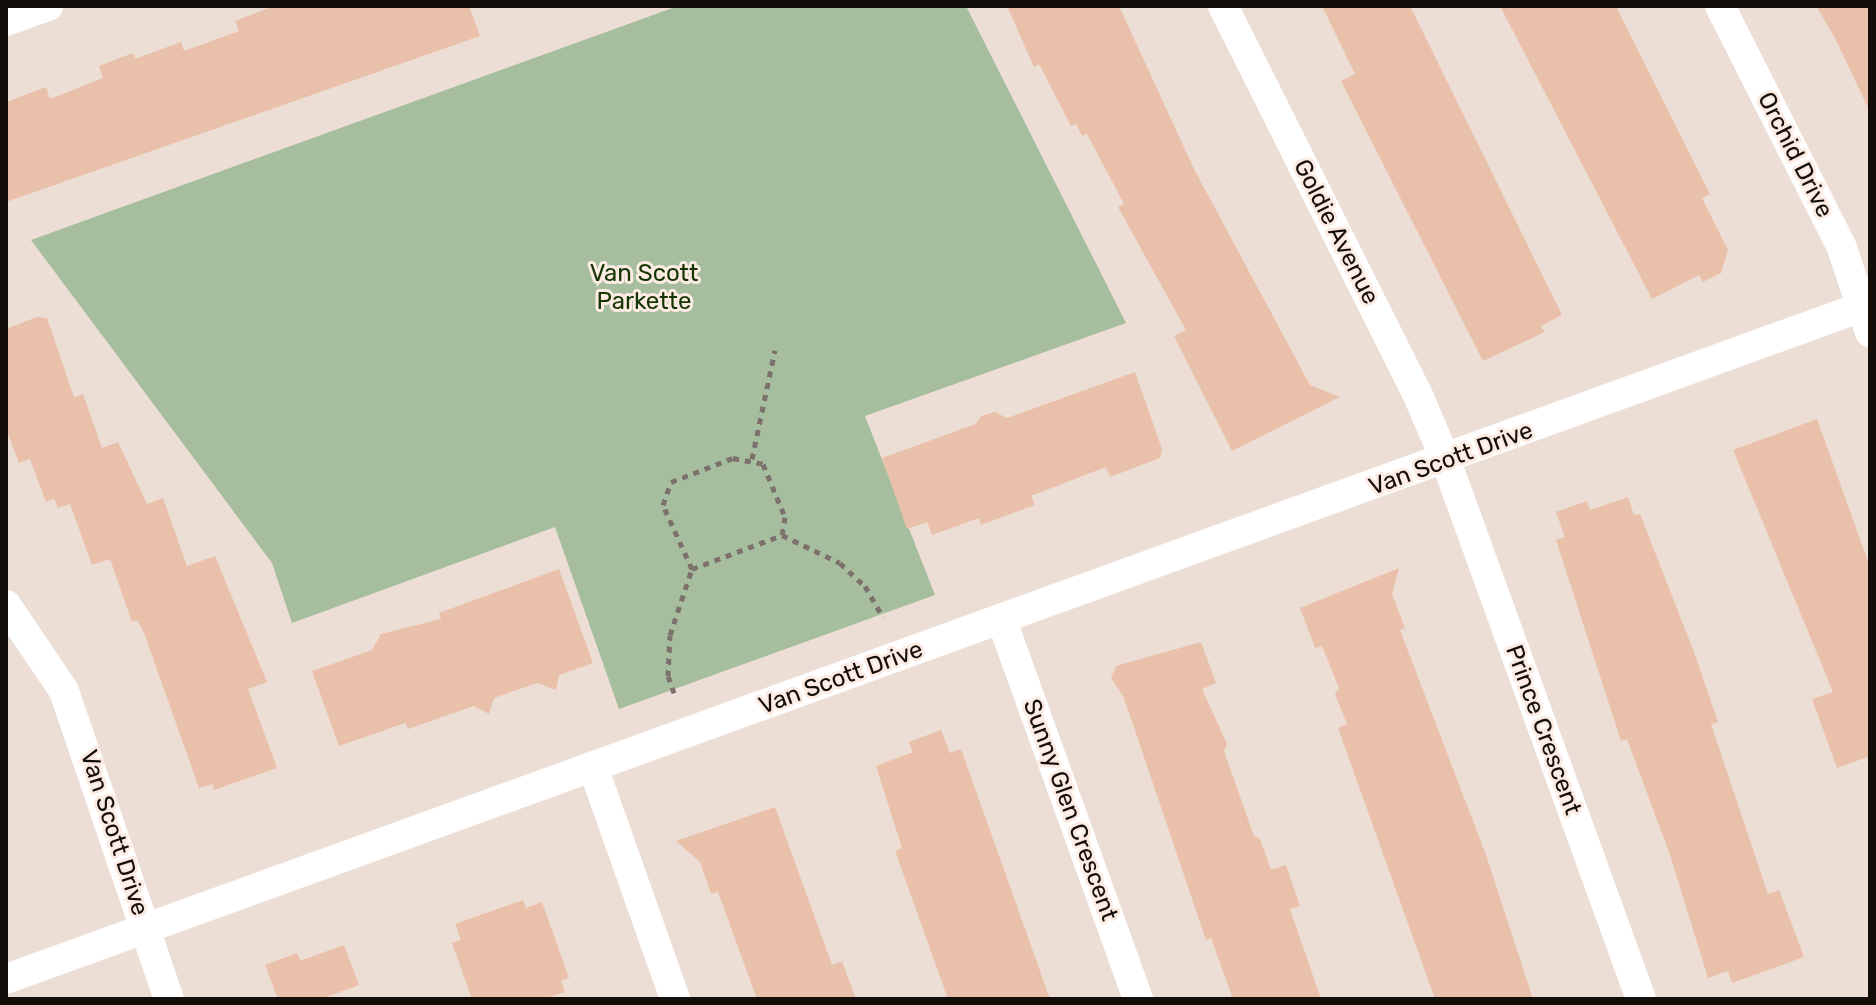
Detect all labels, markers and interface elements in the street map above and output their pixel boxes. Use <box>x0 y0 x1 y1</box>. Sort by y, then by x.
street label: Orchid Drive <box>1751 88 1839 222</box>
street label: Goldie Avenue <box>1287 154 1385 310</box>
park label: Van Scott Parkette <box>590 260 698 316</box>
street label: Van Scott Drive <box>1365 416 1537 502</box>
street label: Van Scott Drive <box>755 635 927 721</box>
street label: Prince Crescent <box>1499 641 1587 819</box>
street label: Sunny Glen Crescent <box>1016 695 1124 925</box>
street label: Van Scott Drive <box>74 747 154 919</box>

